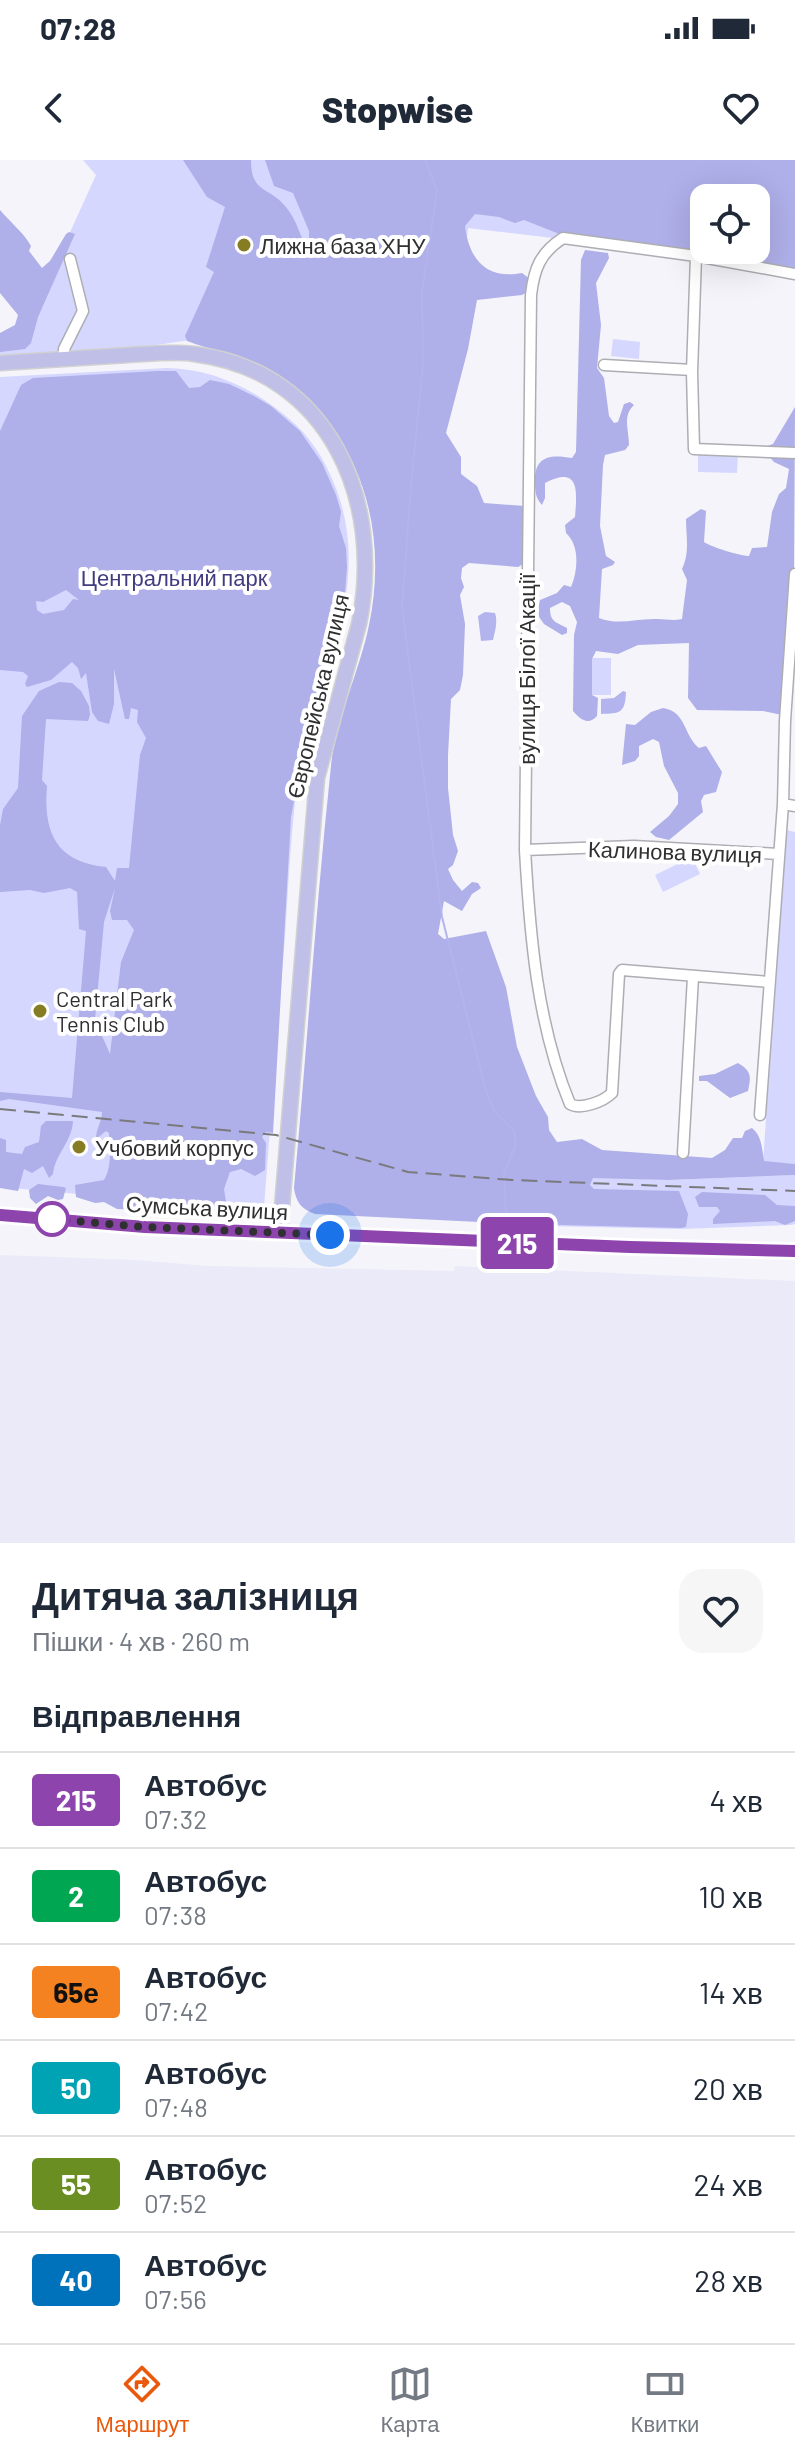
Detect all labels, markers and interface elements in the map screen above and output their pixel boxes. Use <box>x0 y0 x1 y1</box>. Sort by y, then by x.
text: 07:28 <box>40 10 116 46</box>
icon: back <box>32 86 76 130</box>
icon: heart <box>719 86 763 130</box>
text: Stopwise <box>322 87 473 130</box>
map controls <box>690 184 770 264</box>
button: locate <box>690 184 770 264</box>
place label: Лижна база ХНУ <box>260 232 427 258</box>
marker: Лижна база ХНУ <box>235 236 253 254</box>
park label: Центральний парк <box>81 564 268 591</box>
street label: вулиця Білої Акації <box>513 573 540 765</box>
street label: Європейська вулиця <box>281 591 354 801</box>
street label: Калинова вулиця <box>588 835 762 868</box>
place label: Central Park Tennis Club <box>56 985 173 1036</box>
marker: Central Park Tennis Club <box>31 1002 49 1020</box>
place label: Учбовий корпус <box>95 1134 254 1161</box>
marker: Учбовий корпус <box>70 1138 88 1156</box>
street label: Сумська вулиця <box>125 1190 289 1225</box>
unlabelled marker <box>35 1202 69 1236</box>
your location <box>310 1215 350 1255</box>
line badge: 215 <box>471 1217 563 1269</box>
text: 215 <box>497 1226 537 1260</box>
button: heart <box>679 1569 763 1653</box>
text: Дитяча залізниця <box>32 1572 359 1618</box>
text: Пішки · 4 хв · 260 m <box>32 1625 250 1656</box>
text: Відправлення <box>32 1697 241 1733</box>
text: Автобус <box>144 1766 267 1802</box>
text: 4 хв <box>710 1782 763 1818</box>
text: 215 <box>56 1783 96 1817</box>
text: 07:32 <box>144 1803 207 1834</box>
text: Автобус <box>144 1862 267 1898</box>
text: 10 хв <box>699 1878 763 1914</box>
text: 2 <box>68 1879 84 1913</box>
text: 07:38 <box>144 1899 207 1930</box>
text: Автобус <box>144 1958 267 1994</box>
text: 14 хв <box>699 1974 763 2010</box>
text: 65е <box>53 1975 99 2009</box>
text: 07:42 <box>144 1995 208 2026</box>
text: Автобус <box>144 2054 267 2090</box>
text: 20 хв <box>693 2070 763 2106</box>
text: 50 <box>60 2071 92 2105</box>
text: 07:48 <box>144 2091 208 2122</box>
text: Автобус <box>144 2150 267 2186</box>
text: 24 хв <box>693 2166 763 2202</box>
text: 55 <box>61 2167 91 2201</box>
text: 07:52 <box>144 2187 207 2218</box>
text: Автобус <box>144 2246 267 2282</box>
text: 28 хв <box>694 2262 763 2298</box>
text: 40 <box>60 2263 92 2297</box>
text: 07:56 <box>144 2283 207 2314</box>
tab: Маршрут <box>96 2362 189 2438</box>
tab: Карта <box>381 2362 439 2438</box>
tab: Квитки <box>631 2362 699 2438</box>

